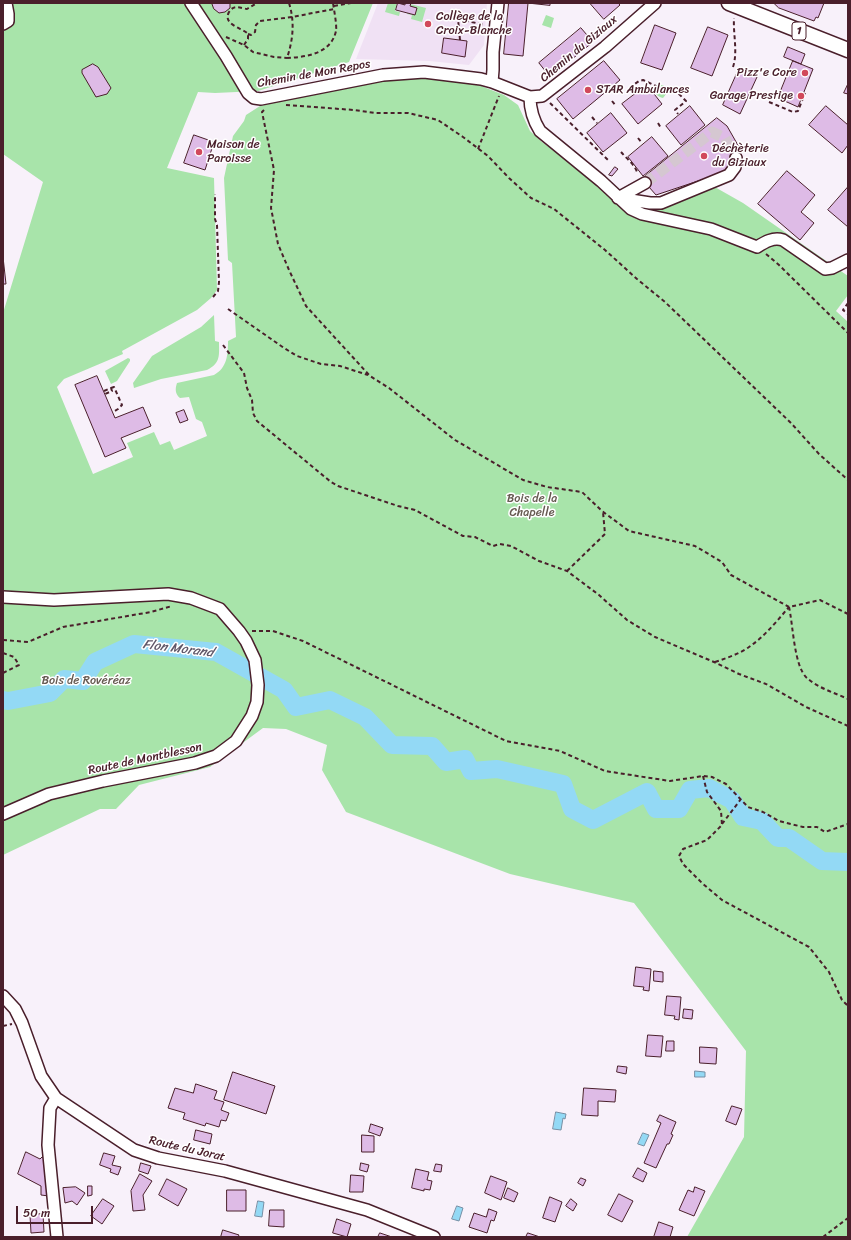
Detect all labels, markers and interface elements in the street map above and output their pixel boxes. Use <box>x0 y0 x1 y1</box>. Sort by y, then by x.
place label: Collège de la Croix-Blanche <box>436 10 512 38</box>
street label: Chemin du Giziaux <box>537 13 621 85</box>
marker: Collège de la Croix-Blanche <box>423 19 433 29</box>
road number: 1 <box>792 22 806 40</box>
street label: Chemin de Mon Repos <box>256 57 372 91</box>
place label: Pizz'e Core <box>737 66 797 80</box>
marker: Pizz'e Core <box>800 68 810 78</box>
place label: STAR Ambulances <box>596 83 689 97</box>
marker: STAR Ambulances <box>583 85 593 95</box>
place label: Garage Prestige <box>710 89 793 103</box>
marker: Garage Prestige <box>796 91 806 101</box>
place label: Maison de Paroisse <box>207 138 260 166</box>
place label: Déchèterie du Giziaux <box>712 142 769 170</box>
marker: Maison de Paroisse <box>194 147 204 157</box>
marker: Déchèterie du Giziaux <box>699 151 709 161</box>
park label: Bois de la Chapelle <box>507 492 557 520</box>
water label: Flon Morand <box>142 637 214 661</box>
park label: Bois de Rovéréaz <box>41 674 131 688</box>
street label: Route de Montblesson <box>87 740 203 778</box>
street label: Route du Jorat <box>148 1133 226 1165</box>
scale bar <box>18 1198 95 1224</box>
text: 50 m <box>23 1202 50 1224</box>

